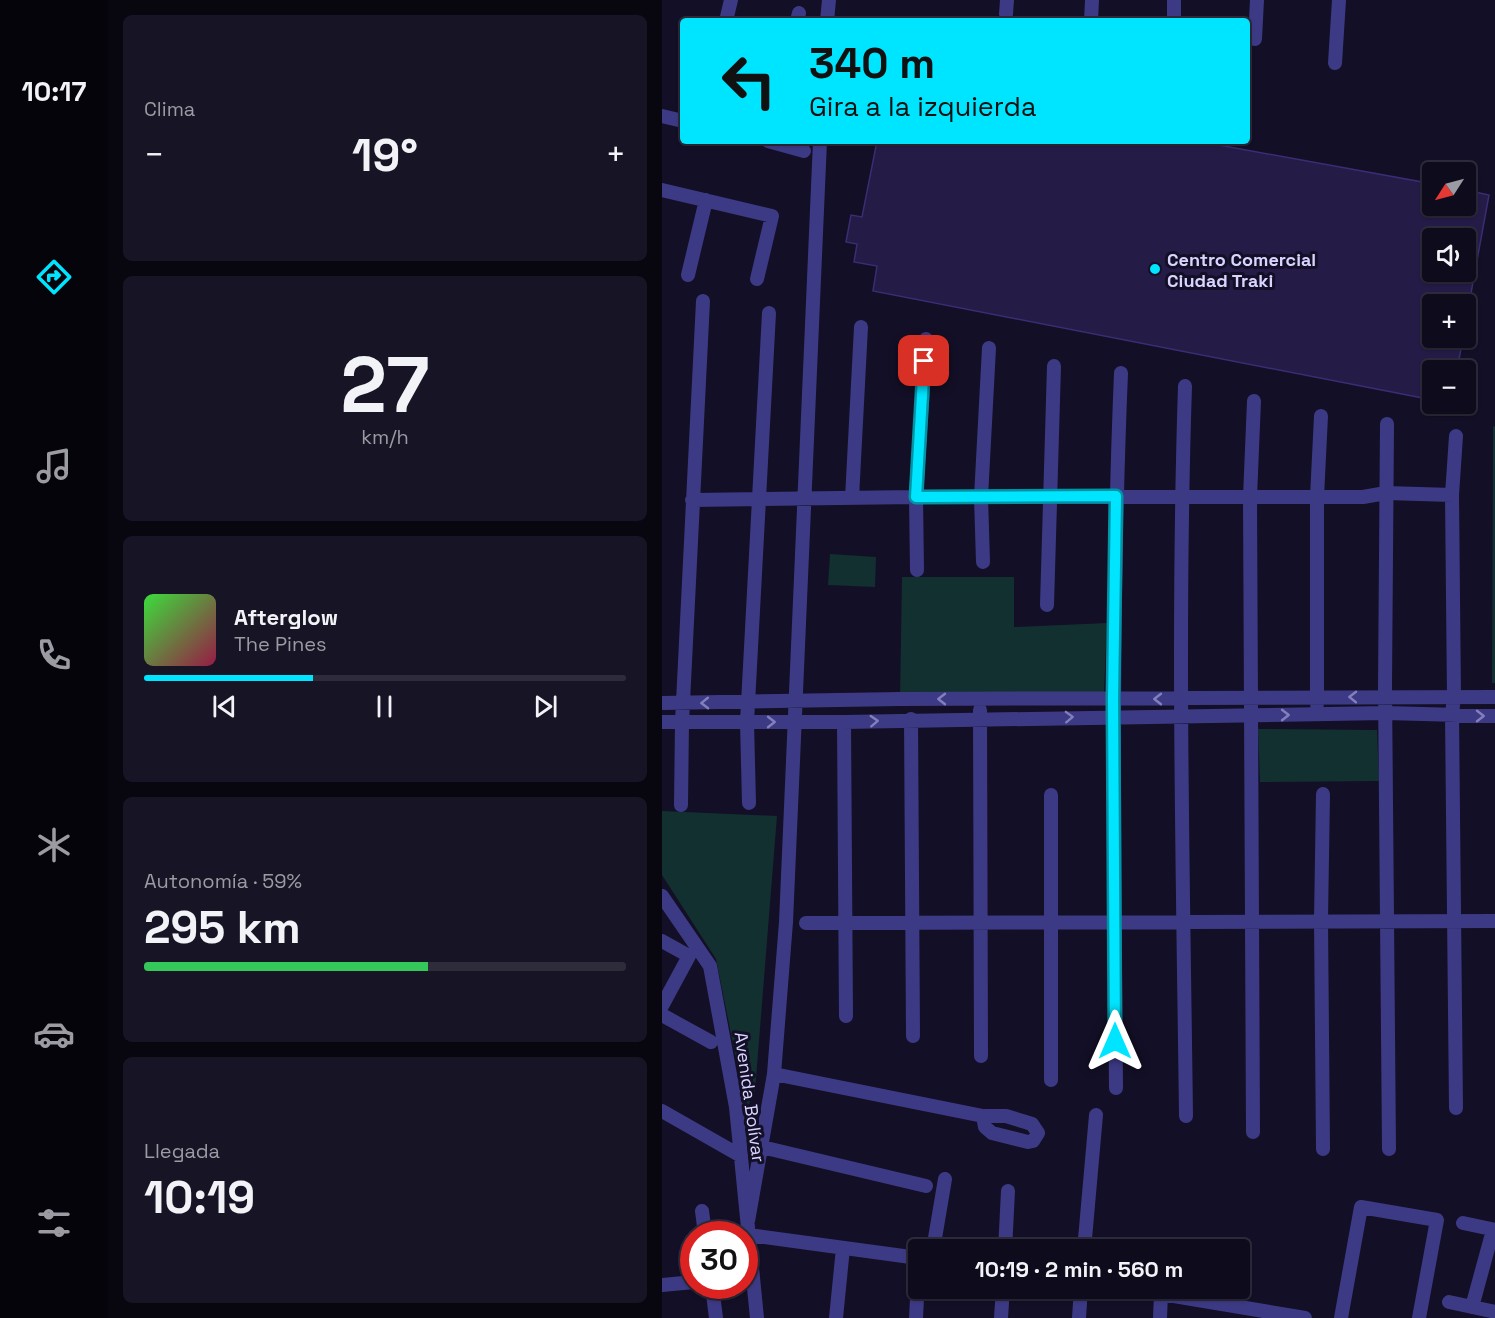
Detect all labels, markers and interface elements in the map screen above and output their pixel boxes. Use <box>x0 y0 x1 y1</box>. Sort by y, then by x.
text: 340 m <box>809 37 935 90</box>
icon: left <box>710 42 788 120</box>
text: 10:17 <box>22 74 86 109</box>
text: Gira a la izquierda <box>809 89 1036 124</box>
text: Clima <box>144 96 195 122</box>
text: 19° <box>352 127 418 184</box>
text: − <box>144 134 164 176</box>
text: + <box>606 134 626 176</box>
north arrow <box>1422 162 1476 216</box>
map controls <box>1422 162 1476 414</box>
button: sound <box>1422 228 1476 282</box>
place label: Centro Comercial Ciudad Traki <box>1167 248 1316 292</box>
icon: directions <box>33 256 75 298</box>
marker: Centro Comercial Ciudad Traki <box>1148 262 1162 276</box>
button: + <box>1422 294 1476 348</box>
text: 27 <box>341 335 429 435</box>
pin <box>898 335 949 386</box>
icon: arrive <box>907 344 940 377</box>
button: − <box>1422 360 1476 414</box>
text: km/h <box>361 424 409 450</box>
icon: music <box>33 445 75 487</box>
text: Afterglow <box>234 603 338 631</box>
text: The Pines <box>234 631 327 657</box>
icon: phone <box>33 634 75 676</box>
icon: previous <box>208 690 241 723</box>
icon: pause <box>368 690 401 723</box>
icon: next <box>529 690 562 723</box>
one-way arrow <box>1349 691 1358 703</box>
one-way arrow <box>938 693 947 705</box>
one-way arrow <box>1154 693 1163 705</box>
one-way arrow <box>701 697 710 709</box>
one-way arrow <box>1281 709 1290 721</box>
one-way arrow <box>1475 710 1484 722</box>
one-way arrow <box>1065 711 1074 723</box>
one-way arrow <box>870 714 879 727</box>
one-way arrow <box>766 716 775 728</box>
icon: climate <box>33 824 75 866</box>
text: Autonomía · 59% <box>144 868 302 894</box>
text: 295 km <box>144 899 301 956</box>
position arrow <box>1083 1009 1147 1073</box>
icon: car <box>33 1013 75 1055</box>
street label: Avenida Bolívar <box>729 1030 771 1164</box>
text: Llegada <box>144 1138 220 1164</box>
text: 10:19 <box>144 1169 255 1226</box>
icon: filters <box>33 1202 75 1244</box>
speed limit sign: 30 <box>680 1221 758 1299</box>
text: 10:19 · 2 min · 560 m <box>975 1255 1183 1283</box>

